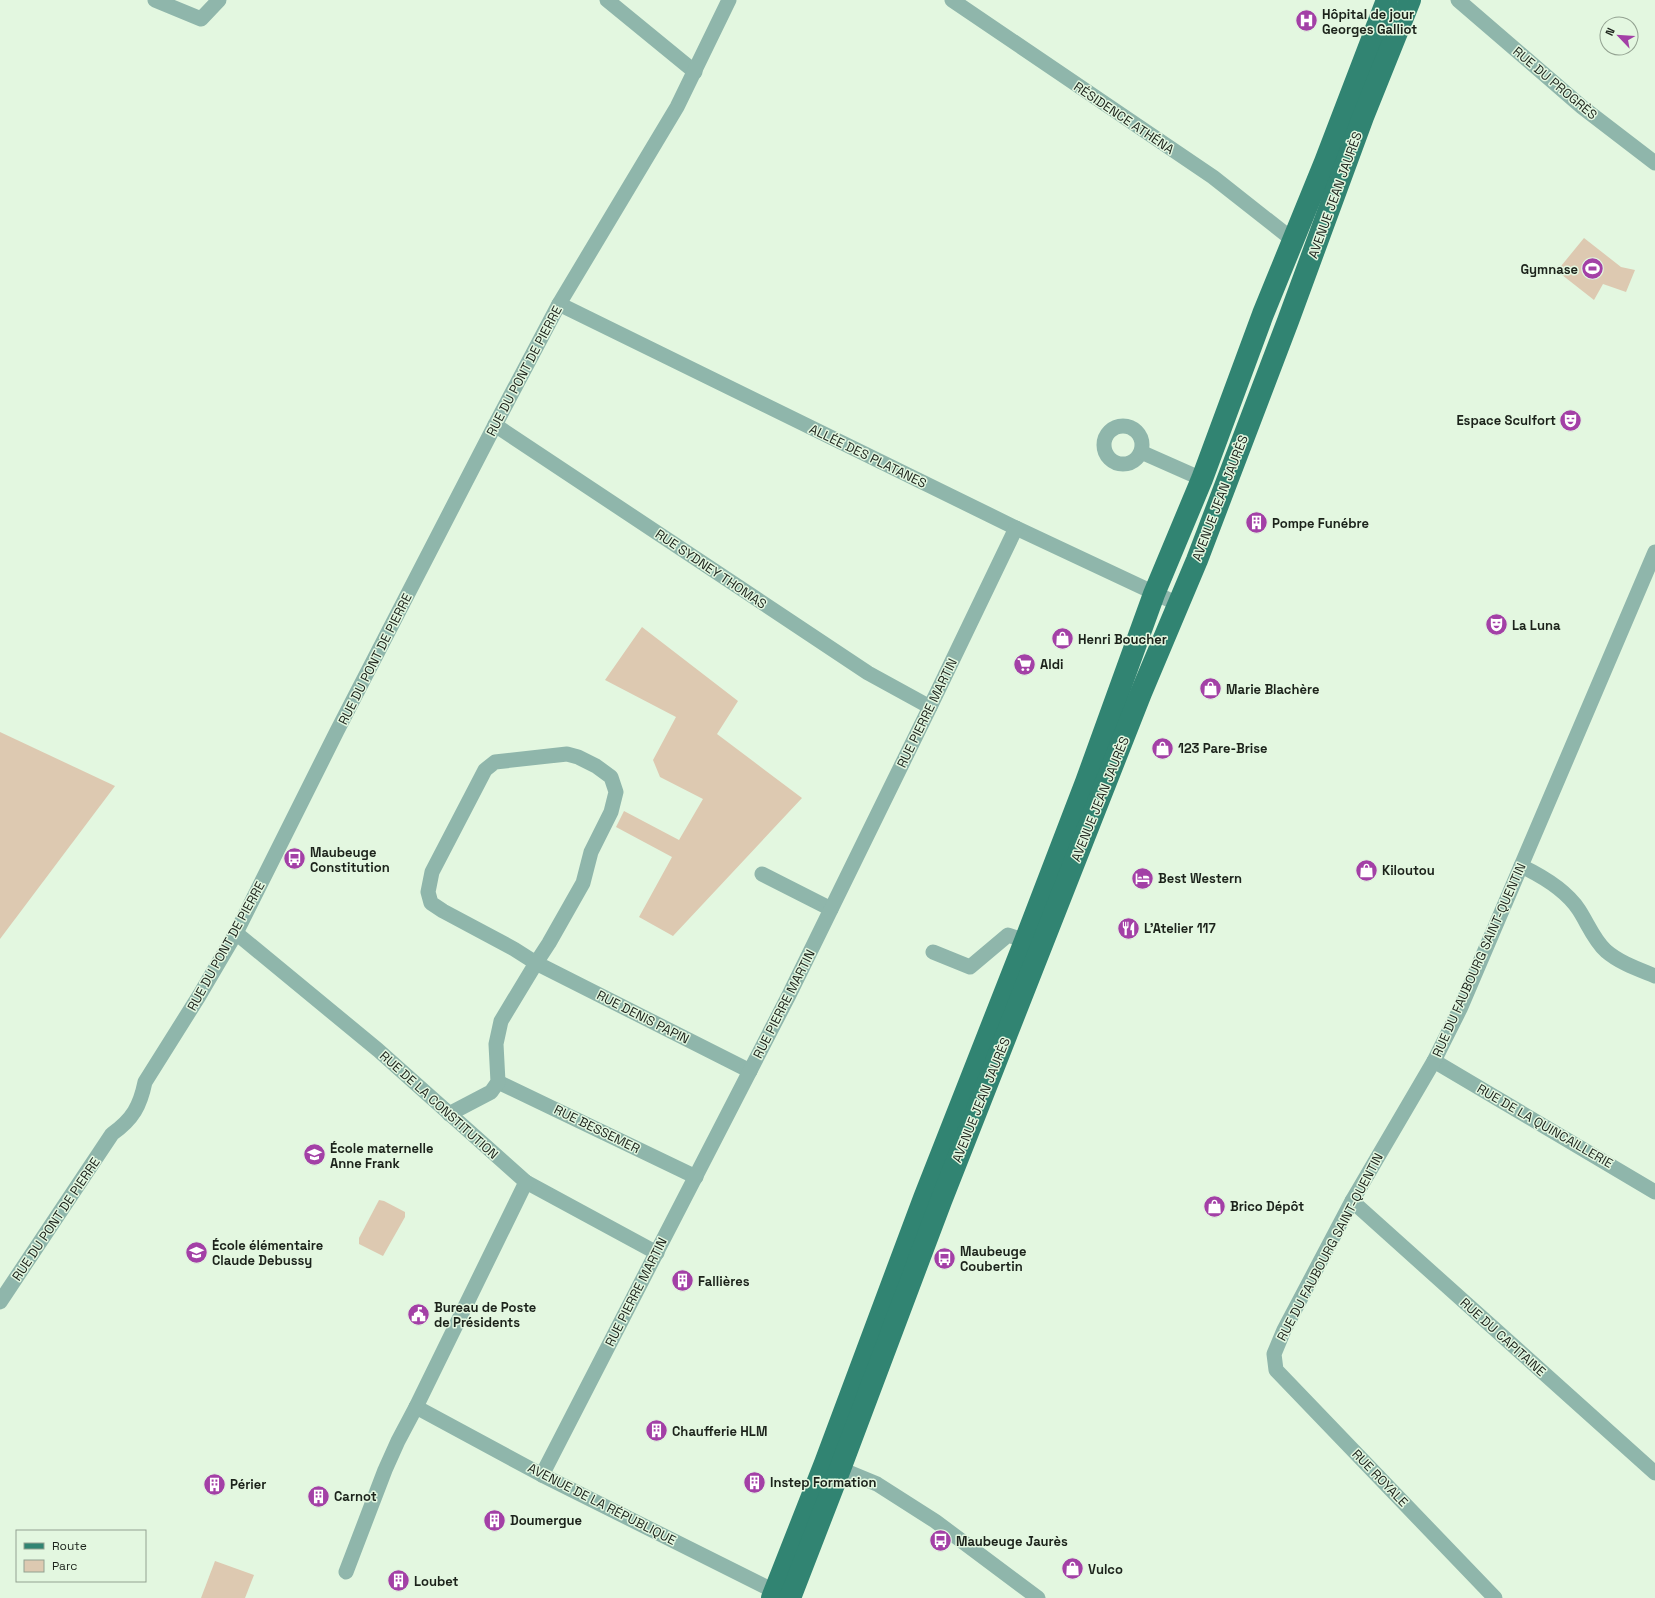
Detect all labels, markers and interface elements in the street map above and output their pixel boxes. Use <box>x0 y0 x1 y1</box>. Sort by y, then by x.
place label: Hôpital de jour Georges Galliot <box>1322 6 1417 38</box>
hospital icon: Hôpital de jour Georges Galliot <box>1294 8 1320 34</box>
north arrow <box>1599 16 1639 56</box>
text: N <box>1602 25 1618 38</box>
street label: RUE DU PROGRÈS <box>1509 43 1601 123</box>
street label: RÉSIDENCE ATHÉNA <box>1071 78 1177 158</box>
street label: AVENUE JEAN JAURÈS <box>1304 129 1366 261</box>
sports icon: Gymnase <box>1580 256 1606 282</box>
place label: Gymnase <box>1521 261 1578 278</box>
street label: RUE DU PONT DE PIERRE <box>482 303 566 439</box>
theatre icon: Espace Sculfort <box>1558 407 1584 433</box>
place label: Espace Sculfort <box>1456 412 1556 429</box>
street label: ALLÉE DES PLATANES <box>807 420 930 492</box>
street label: AVENUE JEAN JAURÈS <box>1188 433 1252 563</box>
building icon: Pompe Funébre <box>1244 510 1270 536</box>
place label: Pompe Funébre <box>1272 515 1369 532</box>
street label: RUE SYDNEY THOMAS <box>652 525 770 613</box>
street label: RUE DU PONT DE PIERRE <box>334 590 416 728</box>
theatre icon: La Luna <box>1483 612 1509 638</box>
place label: La Luna <box>1512 617 1561 634</box>
shop icon: Henri Boucher <box>1050 626 1076 652</box>
place label: Henri Boucher <box>1078 631 1167 648</box>
supermarket icon: Aldi <box>1012 651 1038 677</box>
street label: RUE PIERRE MARTIN <box>893 655 961 771</box>
place label: Aldi <box>1040 656 1063 673</box>
shop icon: Marie Blachère <box>1197 676 1223 702</box>
place label: Marie Blachère <box>1226 681 1319 698</box>
street label: AVENUE JEAN JAURÈS <box>1067 734 1133 864</box>
shop icon: 123 Pare-Brise <box>1149 735 1175 761</box>
place label: 123 Pare-Brise <box>1178 740 1268 757</box>
place label: Maubeuge Constitution <box>310 844 390 876</box>
bus stop icon: Maubeuge Constitution <box>282 846 308 872</box>
shop icon: Kiloutou <box>1353 857 1379 883</box>
street label: RUE DU FAUBOURG SAINT-QUENTIN <box>1428 860 1530 1060</box>
place label: Kiloutou <box>1382 862 1435 879</box>
hotel icon: Best Western <box>1129 865 1155 891</box>
place label: Best Western <box>1158 870 1242 887</box>
street label: RUE DU PONT DE PIERRE <box>183 878 269 1014</box>
restaurant icon: L'Atelier 117 <box>1115 915 1141 941</box>
place label: L'Atelier 117 <box>1144 920 1216 937</box>
street label: RUE PIERRE MARTIN <box>749 947 819 1061</box>
street label: RUE DENIS PAPIN <box>594 986 692 1048</box>
street label: AVENUE JEAN JAURÈS <box>948 1035 1014 1165</box>
street label: RUE DE LA CONSTITUTION <box>376 1047 502 1163</box>
street label: RUE DE LA QUINCAILLERIE <box>1474 1080 1616 1172</box>
street label: RUE BESSEMER <box>551 1101 643 1157</box>
place label: École maternelle Anne Frank <box>330 1140 433 1172</box>
school or university icon: École maternelle Anne Frank <box>302 1142 328 1168</box>
street label: RUE DU FAUBOURG SAINT-QUENTIN <box>1273 1150 1387 1344</box>
street label: RUE DU PONT DE PIERRE <box>8 1154 104 1284</box>
shop icon: Brico Dépôt <box>1202 1193 1228 1219</box>
place label: Brico Dépôt <box>1230 1198 1304 1215</box>
street label: RUE PIERRE MARTIN <box>601 1235 671 1349</box>
place label: École élémentaire Claude Debussy <box>212 1237 323 1269</box>
school or university icon: École élémentaire Claude Debussy <box>184 1239 210 1265</box>
place label: Maubeuge Coubertin <box>960 1243 1026 1275</box>
bus stop icon: Maubeuge Coubertin <box>932 1245 958 1271</box>
building icon: Fallières <box>670 1268 696 1294</box>
place label: Fallières <box>698 1273 750 1290</box>
street label: RUE DU CAPITAINE <box>1457 1294 1549 1380</box>
place label: Bureau de Poste de Présidents <box>434 1299 536 1331</box>
public building icon: Bureau de Poste de Présidents <box>406 1301 432 1327</box>
building icon: Chaufferie HLM <box>644 1418 670 1444</box>
place label: Chaufferie HLM <box>672 1423 767 1440</box>
street label: RUE ROYALE <box>1348 1446 1412 1510</box>
street label: AVENUE DE LA RÉPUBLIQUE <box>525 1459 679 1549</box>
building icon: Instep Formation <box>741 1469 767 1495</box>
building icon: Périer <box>201 1471 227 1497</box>
place label: Instep Formation <box>770 1474 876 1491</box>
place label: Périer <box>230 1476 266 1493</box>
building icon: Carnot <box>305 1483 331 1509</box>
place label: Carnot <box>334 1488 377 1505</box>
building icon: Doumergue <box>482 1507 508 1533</box>
place label: Doumergue <box>510 1512 582 1529</box>
bus stop icon: Maubeuge Jaurès <box>927 1528 953 1554</box>
legend <box>16 1530 146 1582</box>
place label: Maubeuge Jaurès <box>956 1533 1068 1550</box>
text: Route <box>52 1538 87 1554</box>
shop icon: Vulco <box>1060 1556 1086 1582</box>
text: Parc <box>52 1558 77 1574</box>
place label: Vulco <box>1088 1561 1123 1578</box>
building icon: Loubet <box>385 1568 411 1594</box>
place label: Loubet <box>414 1573 459 1590</box>

